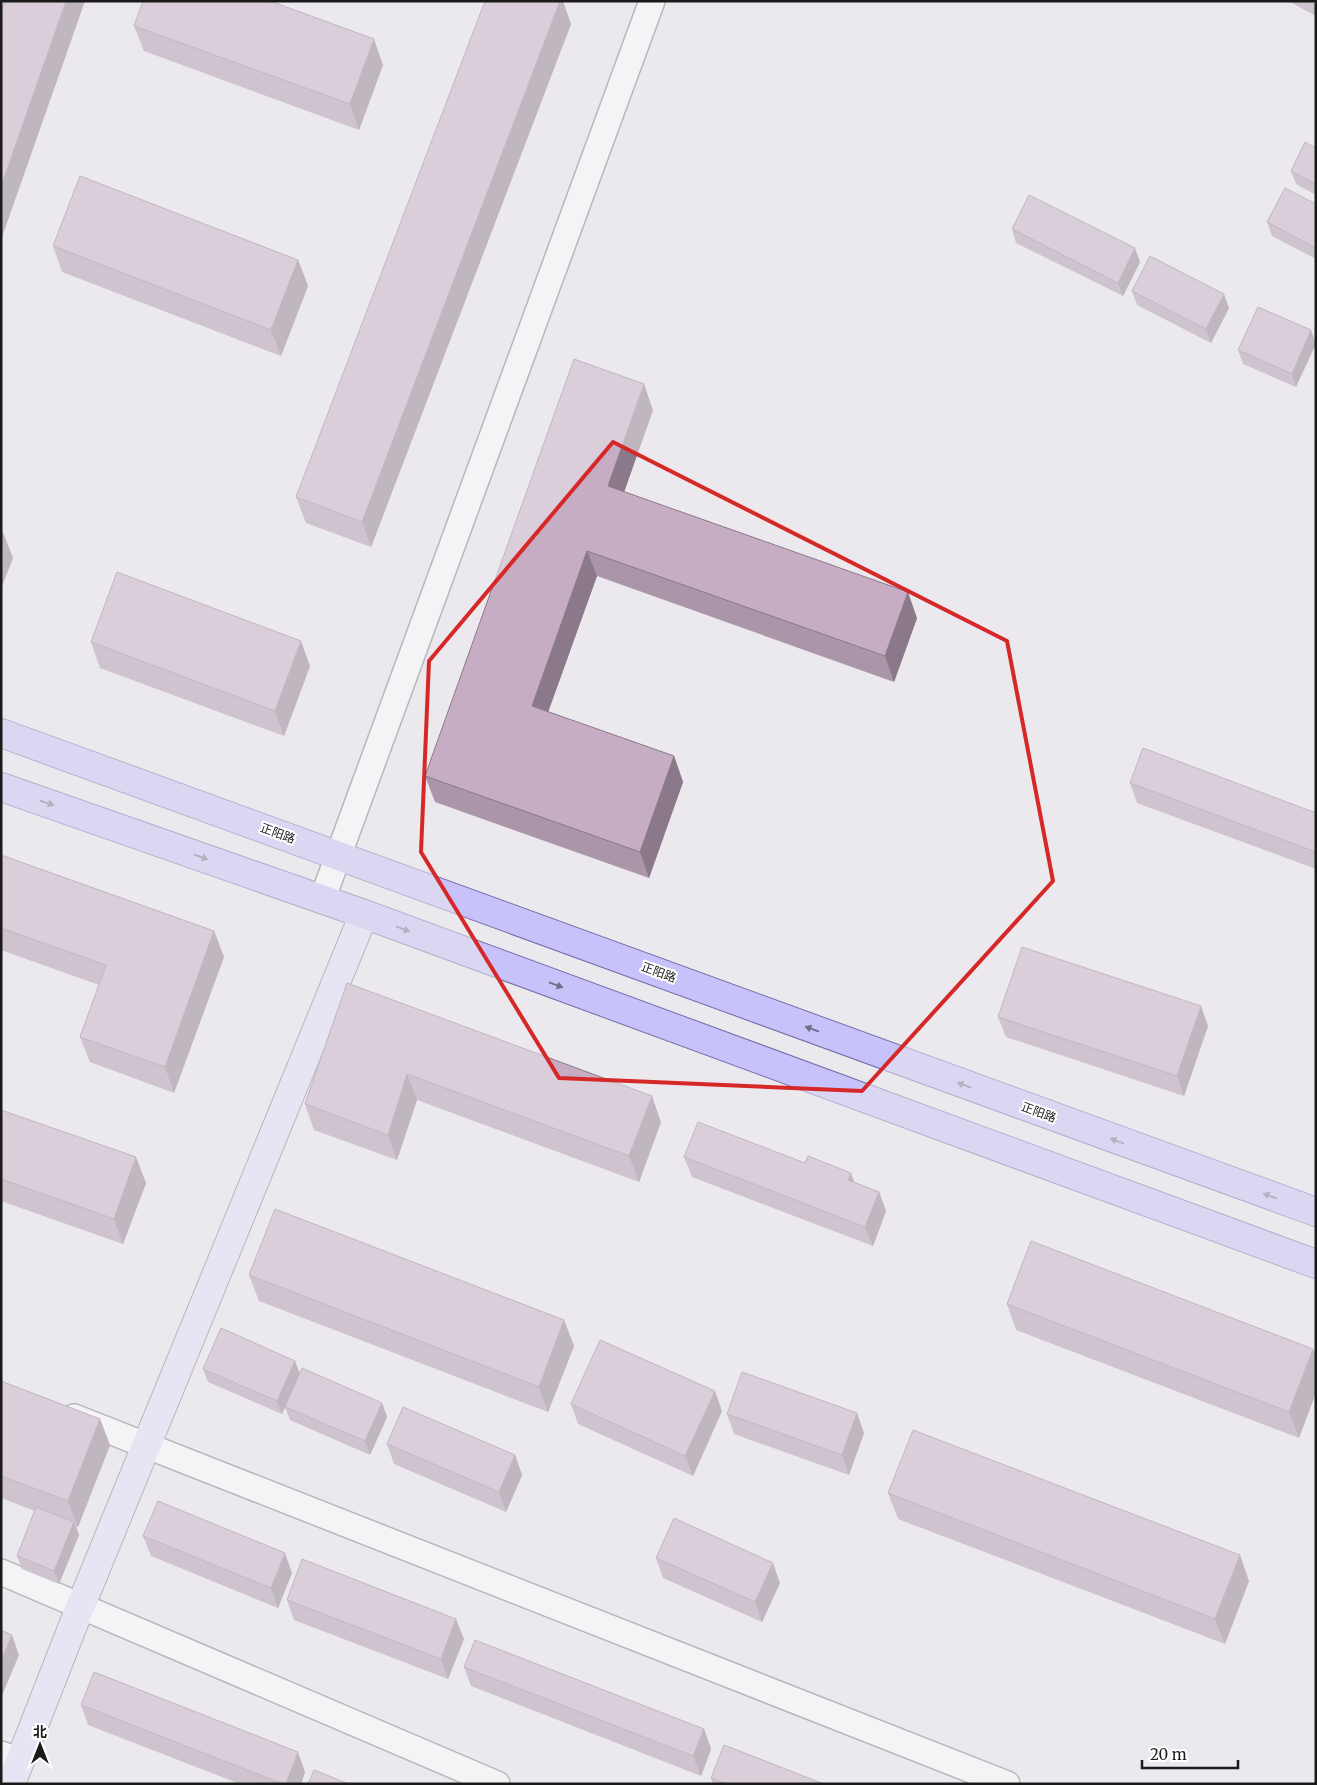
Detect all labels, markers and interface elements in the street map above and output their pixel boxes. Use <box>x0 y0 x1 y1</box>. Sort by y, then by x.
one-way arrow <box>40 799 55 807</box>
street label: 正阳路 <box>259 820 297 846</box>
one-way arrow <box>193 854 208 861</box>
one-way arrow <box>396 925 411 933</box>
street label: 正阳路 <box>640 959 678 985</box>
one-way arrow <box>549 981 564 989</box>
one-way arrow <box>804 1025 819 1033</box>
one-way arrow <box>957 1081 972 1088</box>
street label: 正阳路 <box>1020 1099 1058 1125</box>
one-way arrow <box>1109 1137 1124 1145</box>
one-way arrow <box>1262 1192 1277 1200</box>
north arrow <box>15 1720 65 1770</box>
text: 北 <box>33 1723 47 1741</box>
scale bar <box>1142 1738 1238 1770</box>
text: 20 m <box>1150 1745 1187 1764</box>

